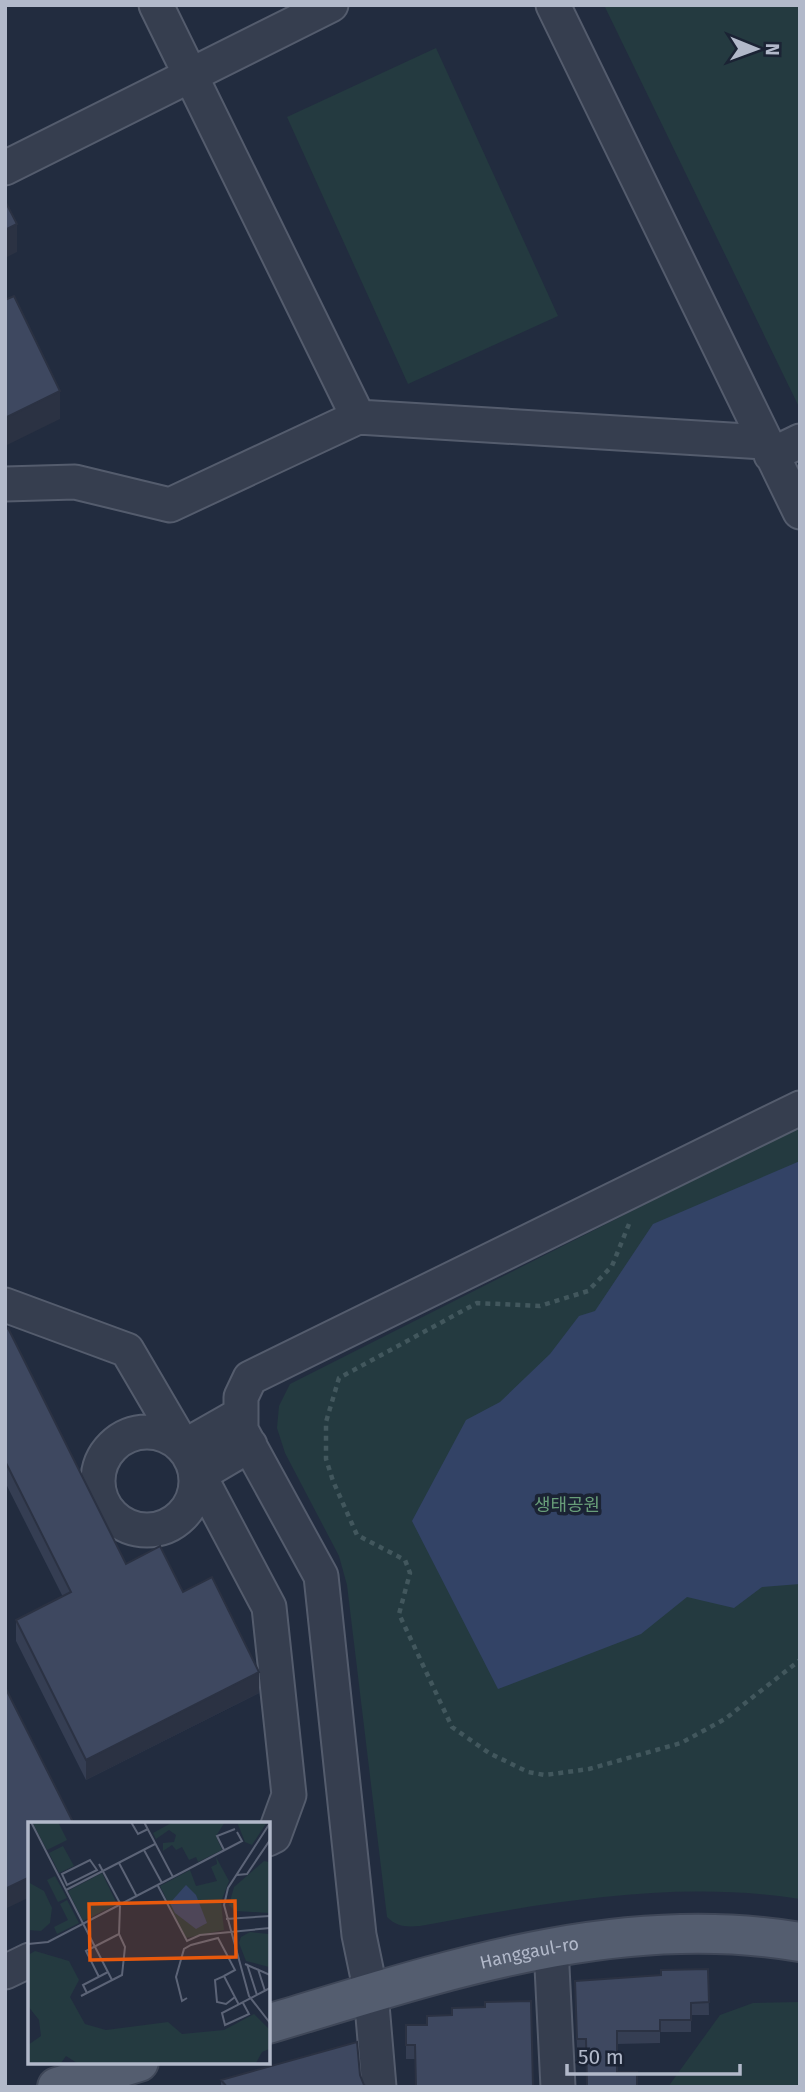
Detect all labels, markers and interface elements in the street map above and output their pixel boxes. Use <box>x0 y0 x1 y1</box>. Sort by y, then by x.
north arrow <box>721 14 791 84</box>
text: N <box>761 43 784 56</box>
park label: 생태공원 <box>534 1494 600 1516</box>
inset map <box>28 1822 270 2064</box>
street label: Hanggaul-ro <box>478 1932 580 1974</box>
scale bar <box>567 2032 740 2076</box>
text: 50 m <box>578 2044 624 2070</box>

